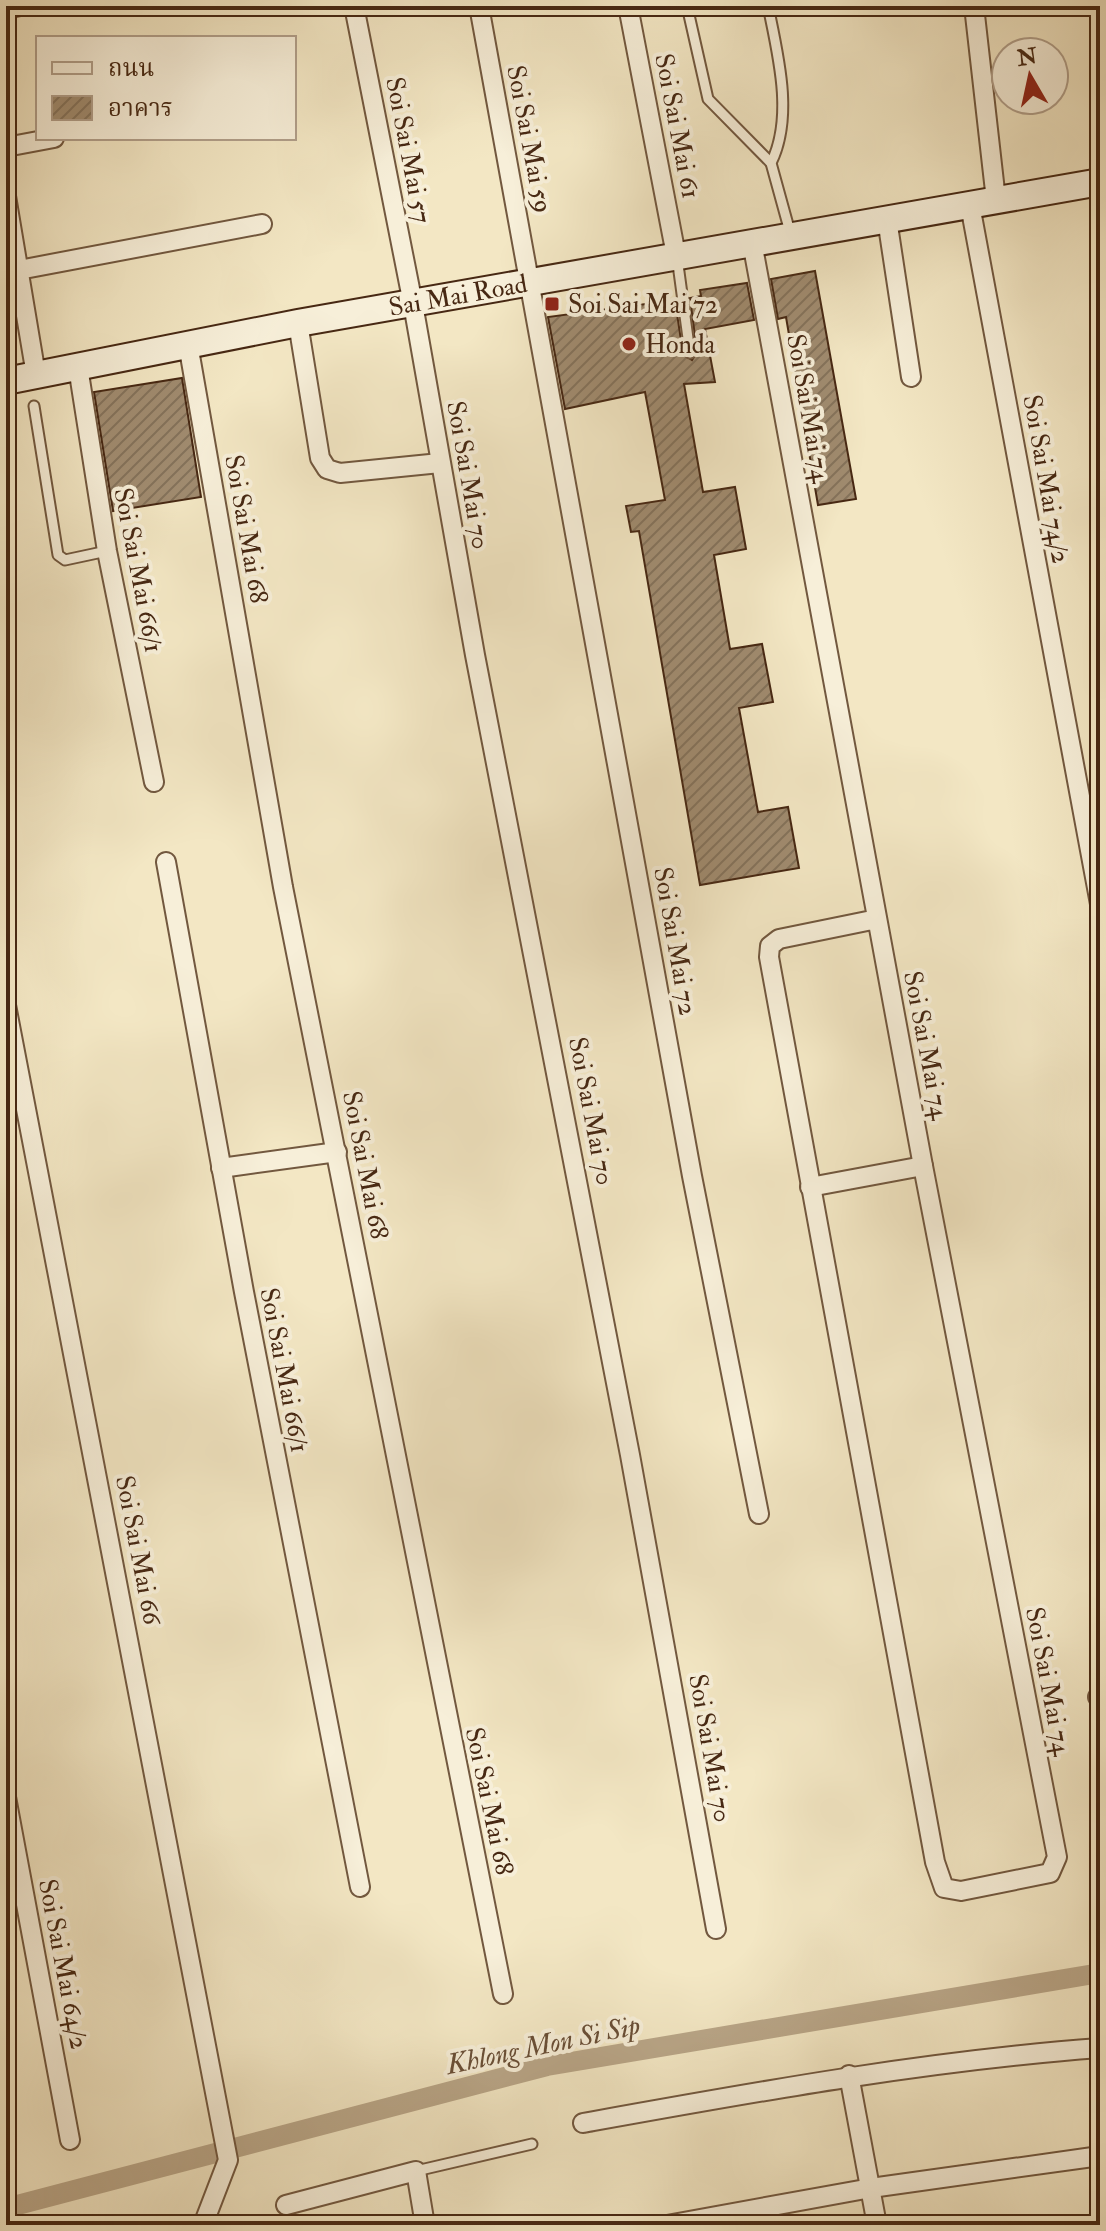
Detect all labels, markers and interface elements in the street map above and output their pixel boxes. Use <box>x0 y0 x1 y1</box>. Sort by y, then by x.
legend <box>36 36 296 140</box>
north arrow <box>990 36 1070 116</box>
text: N <box>1014 42 1039 73</box>
street label: Soi Sai Mai 61 <box>647 51 707 201</box>
text: ถนน <box>108 53 154 84</box>
street label: Soi Sai Mai 59 <box>499 63 559 216</box>
street label: Soi Sai Mai 57 <box>378 74 438 226</box>
text: อาคาร <box>108 93 173 124</box>
street label: Sai Mai Road <box>386 268 530 324</box>
place label: Soi Sai Mai 72 <box>568 289 718 321</box>
marker: Soi Sai Mai 72 <box>543 295 561 313</box>
place label: Honda <box>645 329 716 361</box>
street label: Soi Sai Mai 74 <box>779 331 837 486</box>
marker: Honda <box>620 335 638 353</box>
street label: Soi Sai Mai 74/2 <box>1015 392 1077 566</box>
street label: Soi Sai Mai 70 <box>439 398 497 552</box>
street label: Soi Sai Mai 68 <box>217 452 275 606</box>
street label: Soi Sai Mai 66/1 <box>106 485 170 655</box>
street label: Soi Sai Mai 72 <box>646 865 704 1018</box>
street label: Soi Sai Mai 74 <box>896 968 956 1123</box>
street label: Soi Sai Mai 70 <box>561 1034 621 1188</box>
street label: Soi Sai Mai 68 <box>335 1088 395 1242</box>
street label: Soi Sai Mai 66/1 <box>252 1285 316 1455</box>
street label: Soi Sai Mai 66 <box>108 1473 169 1629</box>
street label: Soi Sai Mai 74 <box>1018 1604 1078 1759</box>
street label: Soi Sai Mai 70 <box>681 1671 739 1825</box>
street label: Soi Sai Mai 68 <box>458 1724 520 1878</box>
street label: Soi Sai Mai 64/2 <box>31 1876 95 2052</box>
water label: Khlong Mon Si Sip <box>441 2008 644 2084</box>

